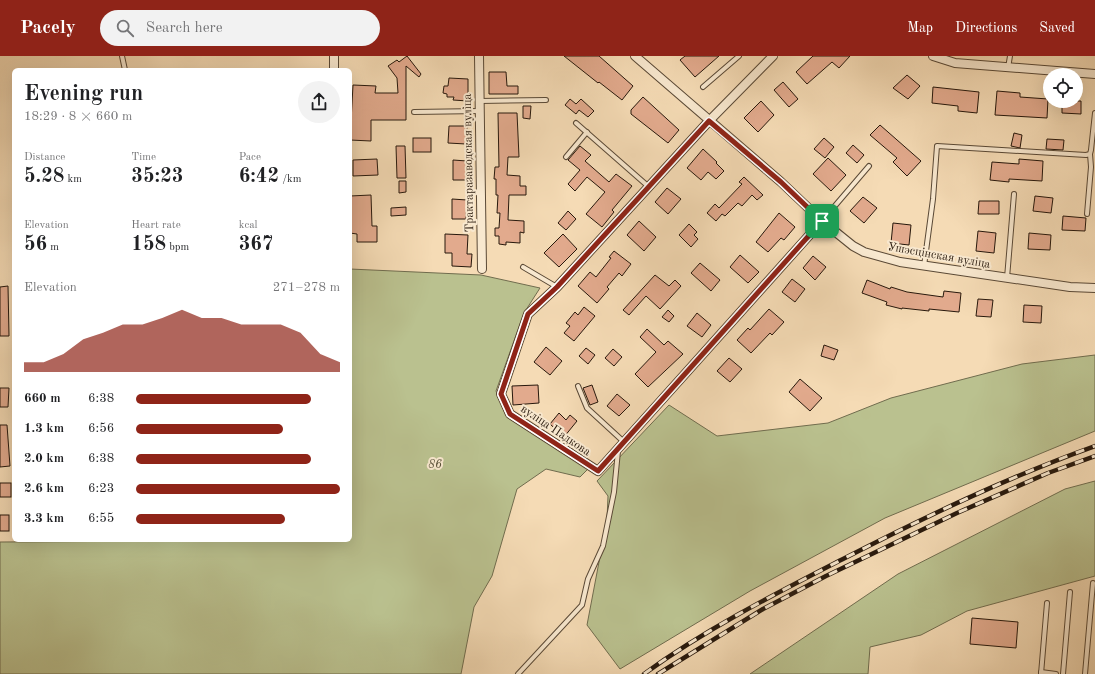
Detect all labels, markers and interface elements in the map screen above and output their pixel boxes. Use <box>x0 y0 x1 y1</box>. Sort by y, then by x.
search box <box>100 10 380 46</box>
icon: search <box>114 17 136 39</box>
text: Pacely <box>20 19 76 38</box>
text: Search here <box>146 21 223 36</box>
text: Map <box>907 21 933 35</box>
text: Directions <box>955 21 1017 35</box>
text: Saved <box>1039 21 1075 35</box>
map controls <box>1043 68 1083 108</box>
button: locate <box>1043 68 1083 108</box>
button: share <box>298 81 340 123</box>
text: Evening run <box>24 83 143 105</box>
street label: Трактаразаводская вуліца <box>461 93 476 233</box>
text: 18:29 · 8 × 660 m <box>24 110 132 123</box>
text: Distance <box>24 152 65 163</box>
text: Time <box>131 152 156 163</box>
text: Pace <box>239 152 261 163</box>
text: 5.28 <box>24 167 64 187</box>
text: 35:23 <box>131 167 183 187</box>
text: 6:42 <box>239 167 279 187</box>
text: km <box>64 174 82 185</box>
text: /km <box>279 174 302 185</box>
pin <box>805 204 839 238</box>
icon: arrive <box>811 210 833 232</box>
text: Elevation <box>24 220 69 231</box>
text: Heart rate <box>131 220 181 231</box>
text: kcal <box>239 220 258 231</box>
text: 56 <box>24 235 47 255</box>
text: 158 <box>131 235 166 255</box>
text: 367 <box>239 235 273 255</box>
street label: Ушэсцінская вуліца <box>886 240 992 271</box>
text: m <box>47 242 59 253</box>
text: bpm <box>166 242 189 253</box>
text: Elevation <box>24 281 77 294</box>
text: 271–278 m <box>273 281 340 294</box>
text: 660 m <box>24 392 61 405</box>
text: 6:38 <box>88 392 114 405</box>
street label: вуліца Падкова <box>518 402 593 459</box>
text: 1.3 km <box>24 422 64 435</box>
text: 6:56 <box>88 422 114 435</box>
text: 2.0 km <box>24 452 64 465</box>
text: 6:38 <box>88 452 114 465</box>
park label: 86 <box>428 459 442 471</box>
text: 2.6 km <box>24 482 64 495</box>
text: 6:23 <box>88 482 114 495</box>
text: 3.3 km <box>24 512 64 525</box>
text: 6:55 <box>88 512 114 525</box>

